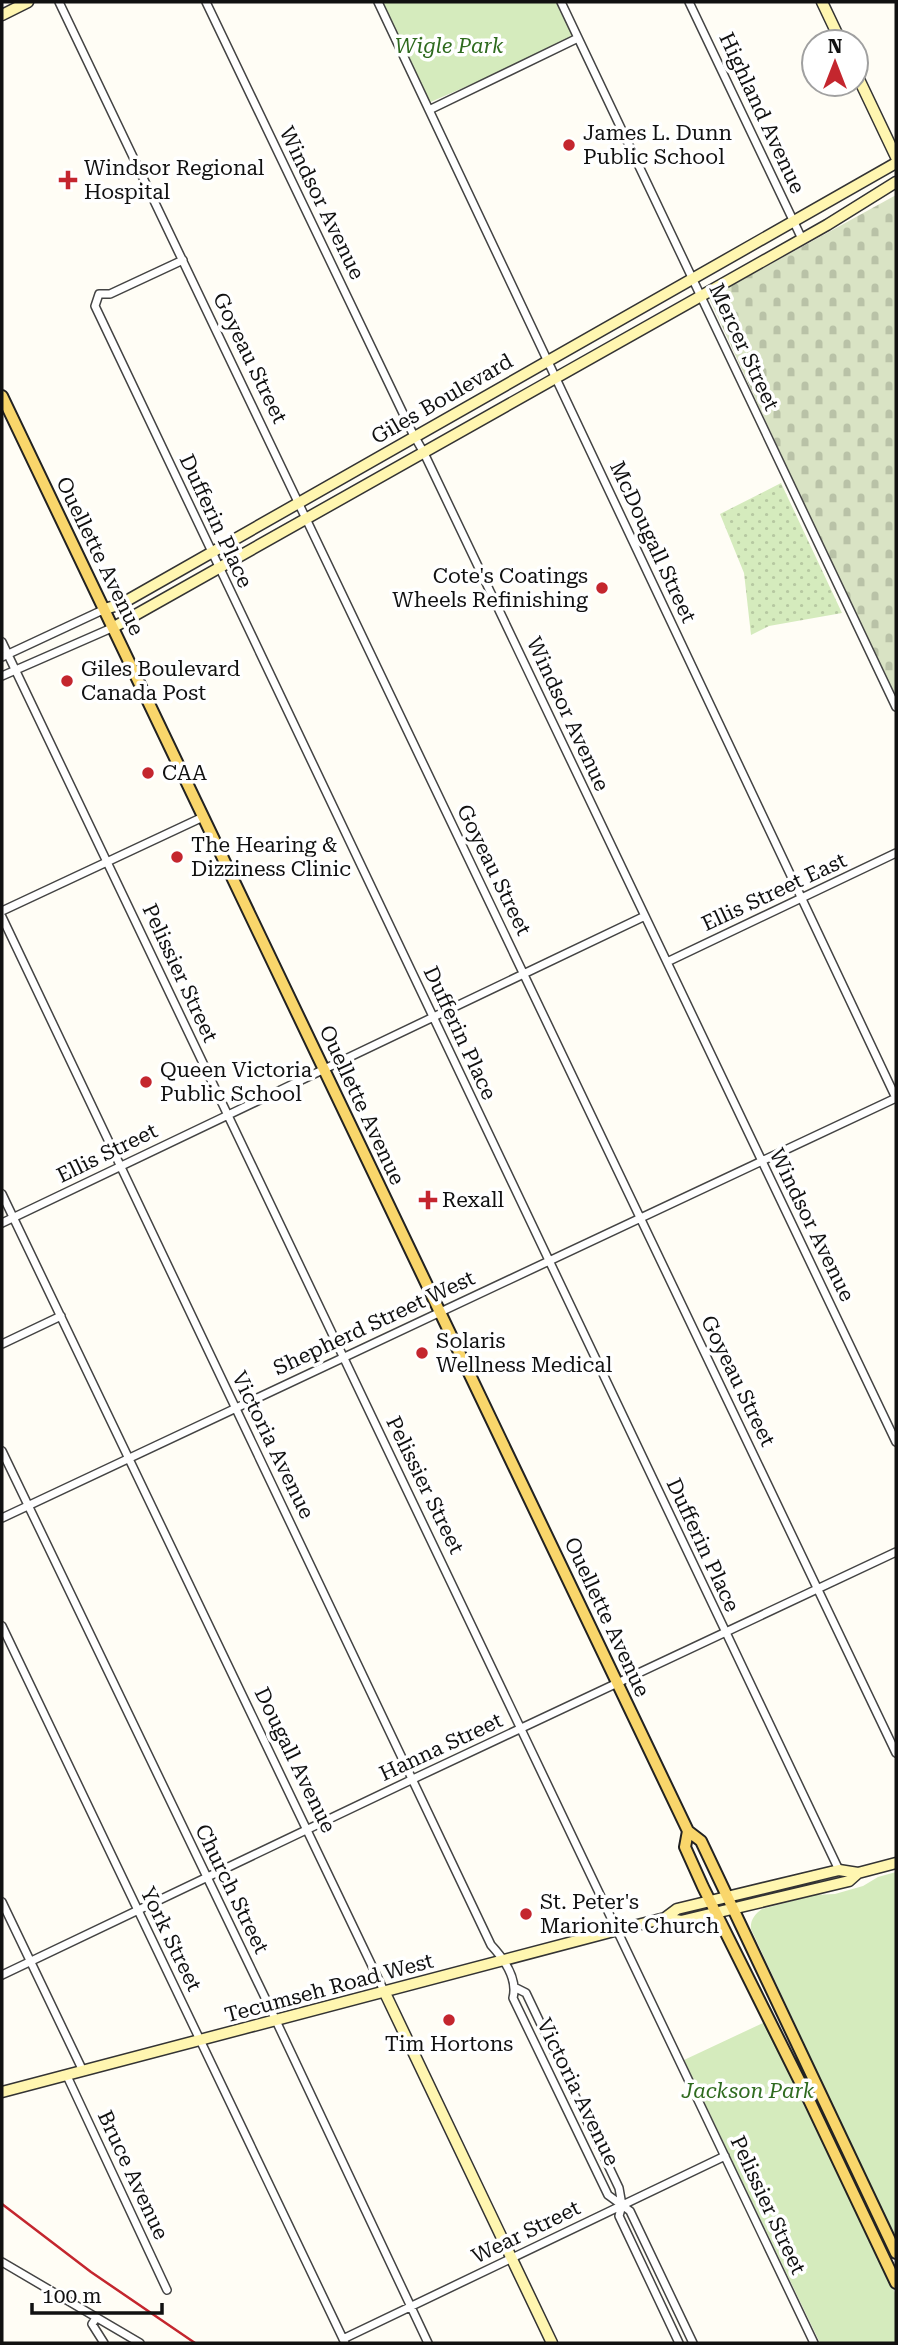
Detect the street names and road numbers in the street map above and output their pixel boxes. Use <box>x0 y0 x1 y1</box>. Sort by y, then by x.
street label: Highland Avenue <box>714 29 810 197</box>
street label: Windsor Avenue <box>275 123 369 283</box>
street label: Mercer Street <box>704 280 784 414</box>
street label: Goyeau Street <box>208 289 292 427</box>
street label: Giles Boulevard <box>367 349 517 449</box>
street label: Dufferin Place <box>175 450 257 592</box>
street label: McDougall Street <box>605 457 701 627</box>
street label: Ouellette Avenue <box>51 473 149 639</box>
street label: Windsor Avenue <box>522 633 614 795</box>
street label: Goyeau Street <box>452 801 536 939</box>
street label: Ellis Street East <box>698 848 850 936</box>
street label: Pelissier Street <box>137 900 223 1046</box>
street label: Dufferin Place <box>419 962 501 1104</box>
street label: Ouellette Avenue <box>314 1021 410 1189</box>
street label: Ellis Street <box>53 1118 161 1188</box>
street label: Windsor Avenue <box>765 1145 859 1305</box>
street label: Shepherd Street West <box>269 1266 479 1380</box>
street label: Goyeau Street <box>696 1312 780 1450</box>
street label: Victoria Avenue <box>227 1367 319 1523</box>
street label: Pelissier Street <box>381 1412 469 1558</box>
street label: Dufferin Place <box>662 1474 744 1616</box>
street label: Ouellette Avenue <box>559 1533 655 1701</box>
street label: Dougall Avenue <box>249 1683 341 1837</box>
street label: Hanna Street <box>376 1708 506 1786</box>
street label: Church Street <box>190 1820 274 1958</box>
street label: York Street <box>135 1883 207 1995</box>
street label: Tecumseh Road West <box>222 1949 436 2027</box>
street label: Victoria Avenue <box>532 2014 624 2170</box>
street label: Bruce Avenue <box>93 2107 173 2243</box>
street label: Pelissier Street <box>725 2132 811 2278</box>
street label: Wear Street <box>468 2195 584 2269</box>

